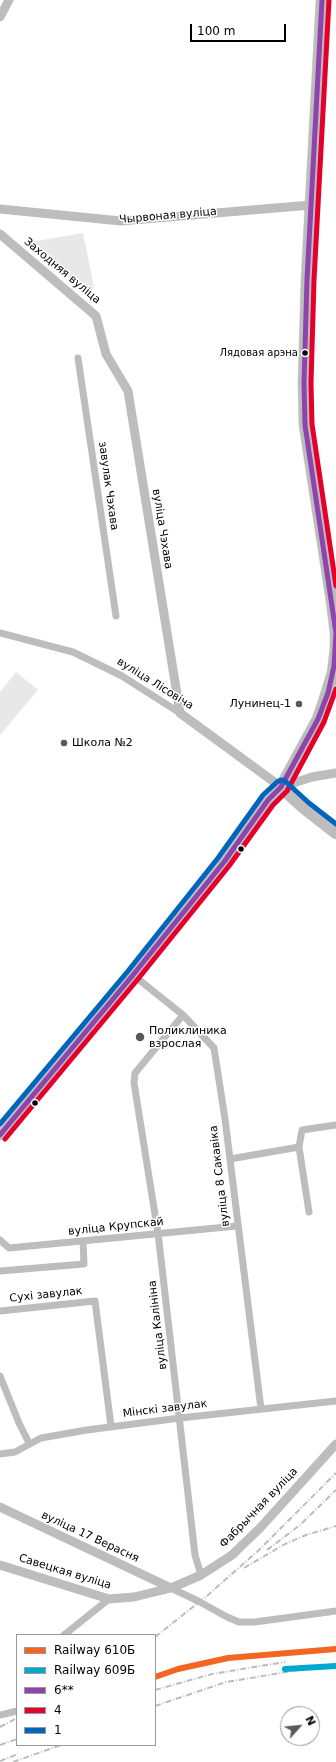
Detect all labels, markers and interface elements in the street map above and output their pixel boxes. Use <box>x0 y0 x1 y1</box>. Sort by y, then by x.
scale bar <box>192 16 288 42</box>
text: 100 m <box>197 24 235 38</box>
street label: Чырвоная вуліца <box>119 205 217 227</box>
street label: Заходняя вуліца <box>21 235 103 307</box>
place label: Лядовая арэна <box>220 347 298 359</box>
marker: Лядовая арэна <box>300 348 310 358</box>
street label: завулак Чэхава <box>95 441 121 531</box>
street label: вуліца Чэхава <box>149 488 175 570</box>
street label: вуліца Лісовіча <box>114 655 196 713</box>
place label: Лунинец-1 <box>229 697 291 711</box>
marker: Лунинец-1 <box>294 699 304 709</box>
place label: Школа №2 <box>72 736 133 750</box>
marker: Школа №2 <box>59 738 69 748</box>
unlabelled marker <box>236 844 246 854</box>
place label: Поликлиника взрослая <box>149 1024 227 1050</box>
marker: Поликлиника взрослая <box>134 1031 146 1043</box>
unlabelled marker <box>30 1098 40 1108</box>
street label: вуліца 8 Сакавіка <box>207 1125 233 1227</box>
street label: вуліца Крупскай <box>68 1215 164 1239</box>
street label: вуліца Калініна <box>146 1280 170 1370</box>
street label: Сухі завулак <box>9 1285 83 1305</box>
street label: Мінскі завулак <box>122 1397 208 1421</box>
street label: Фабрычная вуліца <box>217 1465 301 1551</box>
street label: вуліца 17 Верасня <box>39 1509 141 1565</box>
street label: Савецкая вуліца <box>17 1552 113 1592</box>
legend <box>16 1634 156 1746</box>
text: Railway 610Б <box>54 1643 135 1657</box>
text: Railway 609Б <box>54 1663 135 1677</box>
text: 6** <box>54 1683 74 1697</box>
text: 4 <box>54 1703 62 1717</box>
north arrow <box>280 1706 320 1746</box>
text: N <box>302 1714 318 1728</box>
text: 1 <box>54 1723 62 1737</box>

